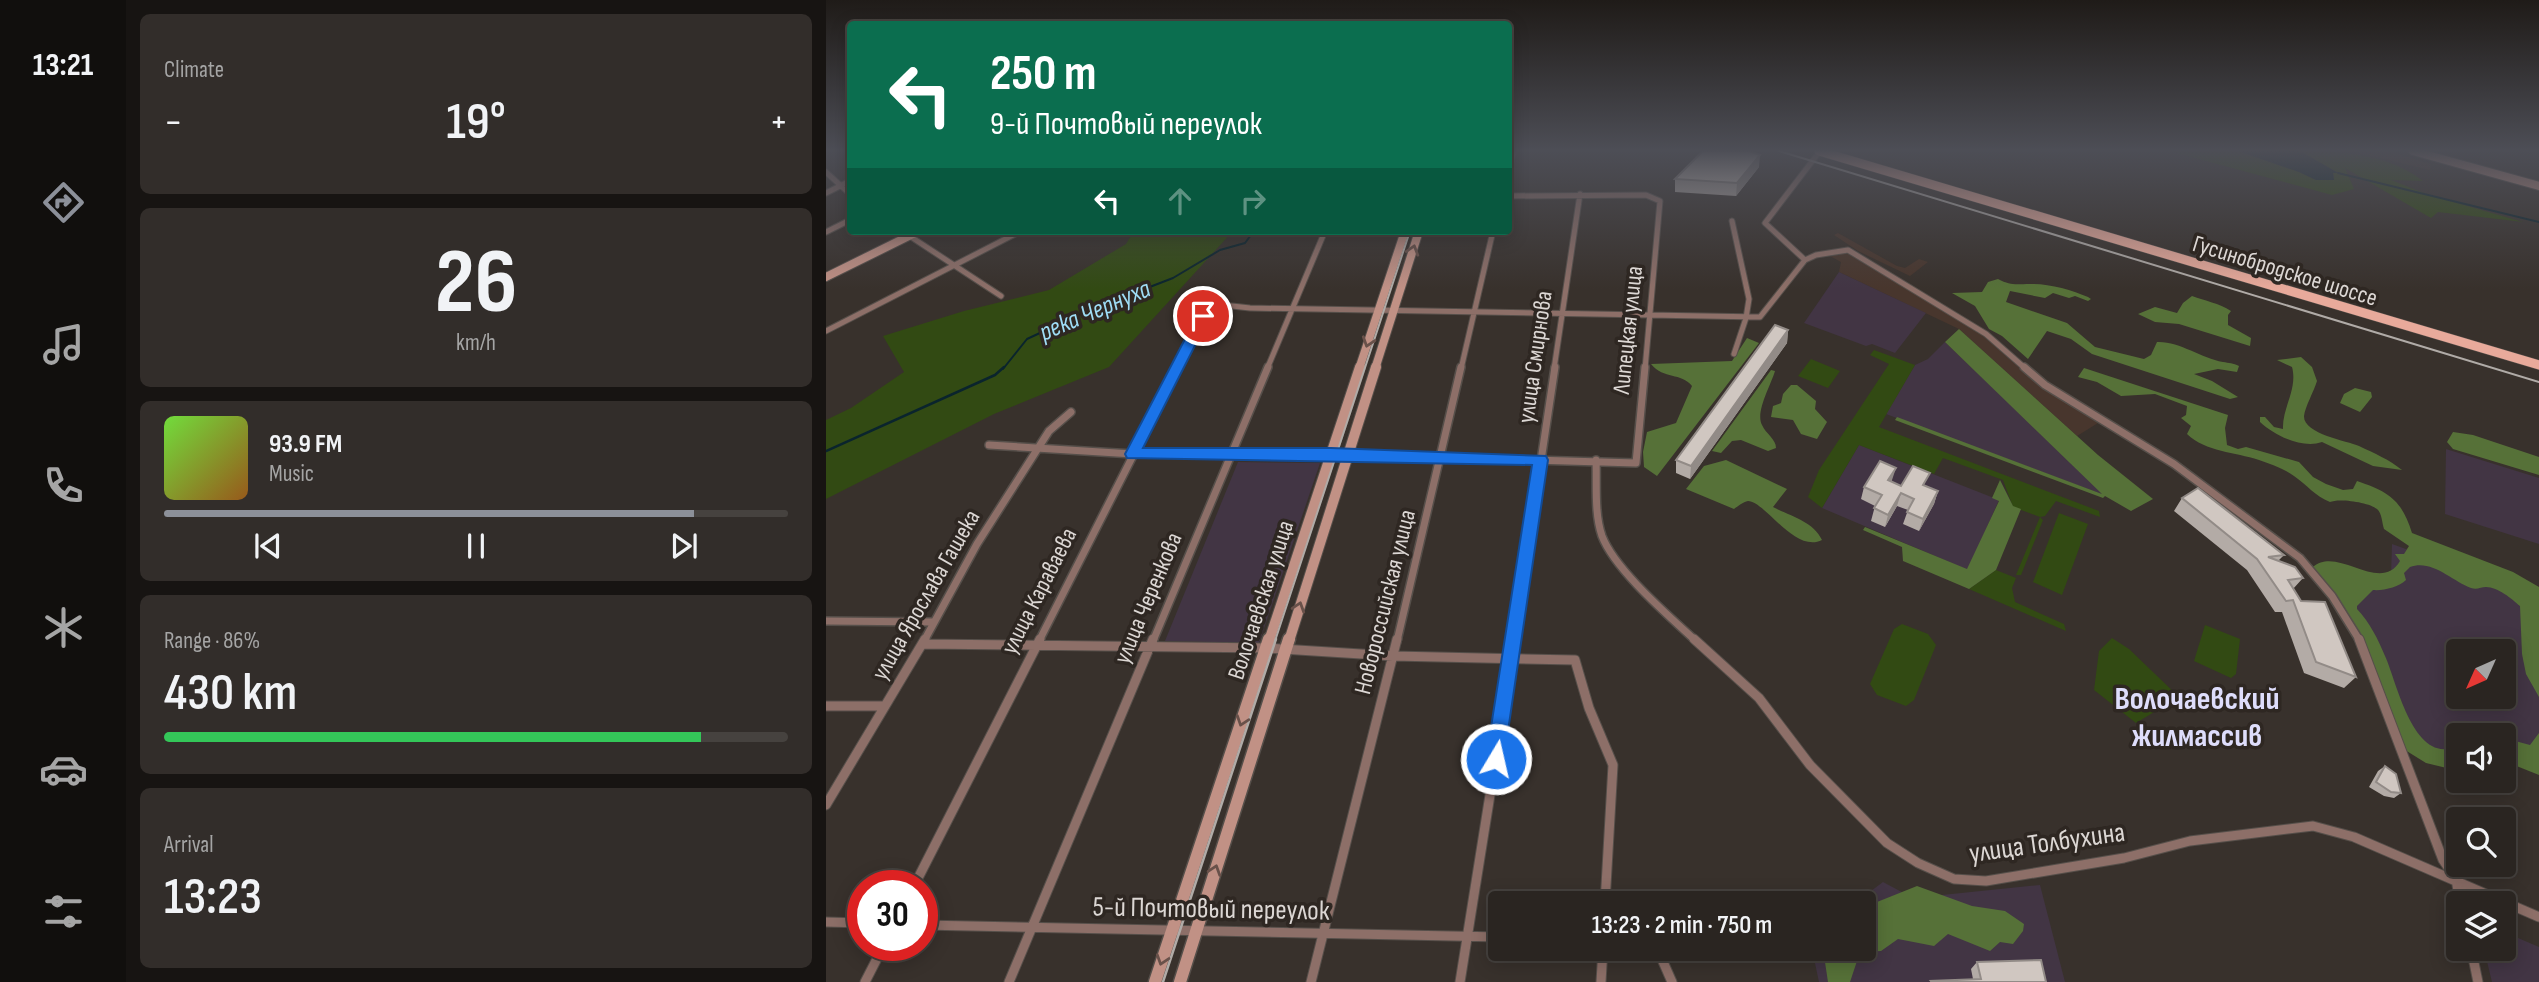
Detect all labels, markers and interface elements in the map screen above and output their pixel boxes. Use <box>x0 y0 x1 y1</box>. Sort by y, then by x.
text: 250 m <box>990 45 1096 104</box>
text: 13:21 <box>33 46 93 85</box>
icon: left <box>875 49 966 140</box>
text: Climate <box>164 56 224 84</box>
text: 19° <box>446 91 506 154</box>
text: − <box>164 100 183 145</box>
text: + <box>769 100 788 145</box>
text: 9-й Почтовый переулок <box>990 105 1262 144</box>
icon: directions <box>39 178 88 227</box>
icon: left <box>1088 182 1126 220</box>
icon: ahead <box>1161 182 1199 220</box>
icon: right <box>1234 182 1272 220</box>
text: 26 <box>435 229 517 338</box>
street label: Гусинобродское шоссе <box>2189 229 2381 313</box>
one-way arrow <box>1405 244 1419 257</box>
street label: Липецкая улица <box>1607 265 1649 396</box>
water label: река Чернуха <box>1034 274 1156 349</box>
pin <box>1173 286 1233 346</box>
street label: улица Смирнова <box>1511 289 1559 425</box>
icon: arrive <box>1184 297 1222 335</box>
icon: music <box>39 320 88 369</box>
text: km/h <box>456 329 496 357</box>
one-way arrow <box>1362 336 1376 348</box>
text: 93.9 FM <box>269 429 342 460</box>
text: Music <box>269 460 314 488</box>
icon: phone <box>39 461 88 510</box>
street label: улица Ярослава Гашека <box>866 505 986 685</box>
street label: Новороссийская улица <box>1348 507 1422 697</box>
street label: Волочаевская улица <box>1222 517 1300 683</box>
street label: улица Караваева <box>995 523 1083 659</box>
icon: previous <box>249 527 287 565</box>
icon: pause <box>457 527 495 565</box>
icon: next <box>665 527 703 565</box>
street label: улица Черенкова <box>1107 528 1189 668</box>
one-way arrow <box>1290 601 1305 613</box>
icon: climate <box>39 603 88 652</box>
text: Range · 86% <box>164 627 260 655</box>
north arrow <box>2446 639 2516 709</box>
map controls <box>2446 639 2516 961</box>
text: 430 km <box>164 662 297 725</box>
district label: Волочаевский жилмассив <box>2115 680 2279 756</box>
one-way arrow <box>1236 715 1251 727</box>
position arrow <box>1459 722 1533 796</box>
button: sound <box>2446 723 2516 793</box>
icon: car <box>39 745 88 794</box>
button: search <box>2446 807 2516 877</box>
street label: улица Толбухина <box>1967 816 2127 870</box>
text: Arrival <box>164 831 213 859</box>
one-way arrow <box>1207 865 1221 877</box>
text: 13:23 <box>164 866 262 929</box>
speed limit sign: 30 <box>847 870 938 961</box>
icon: filters <box>39 887 88 936</box>
street label: 5-й Почтовый переулок <box>1092 890 1330 928</box>
button: layers <box>2446 891 2516 961</box>
text: 13:23 · 2 min · 750 m <box>1592 910 1772 941</box>
one-way arrow <box>1156 953 1170 966</box>

